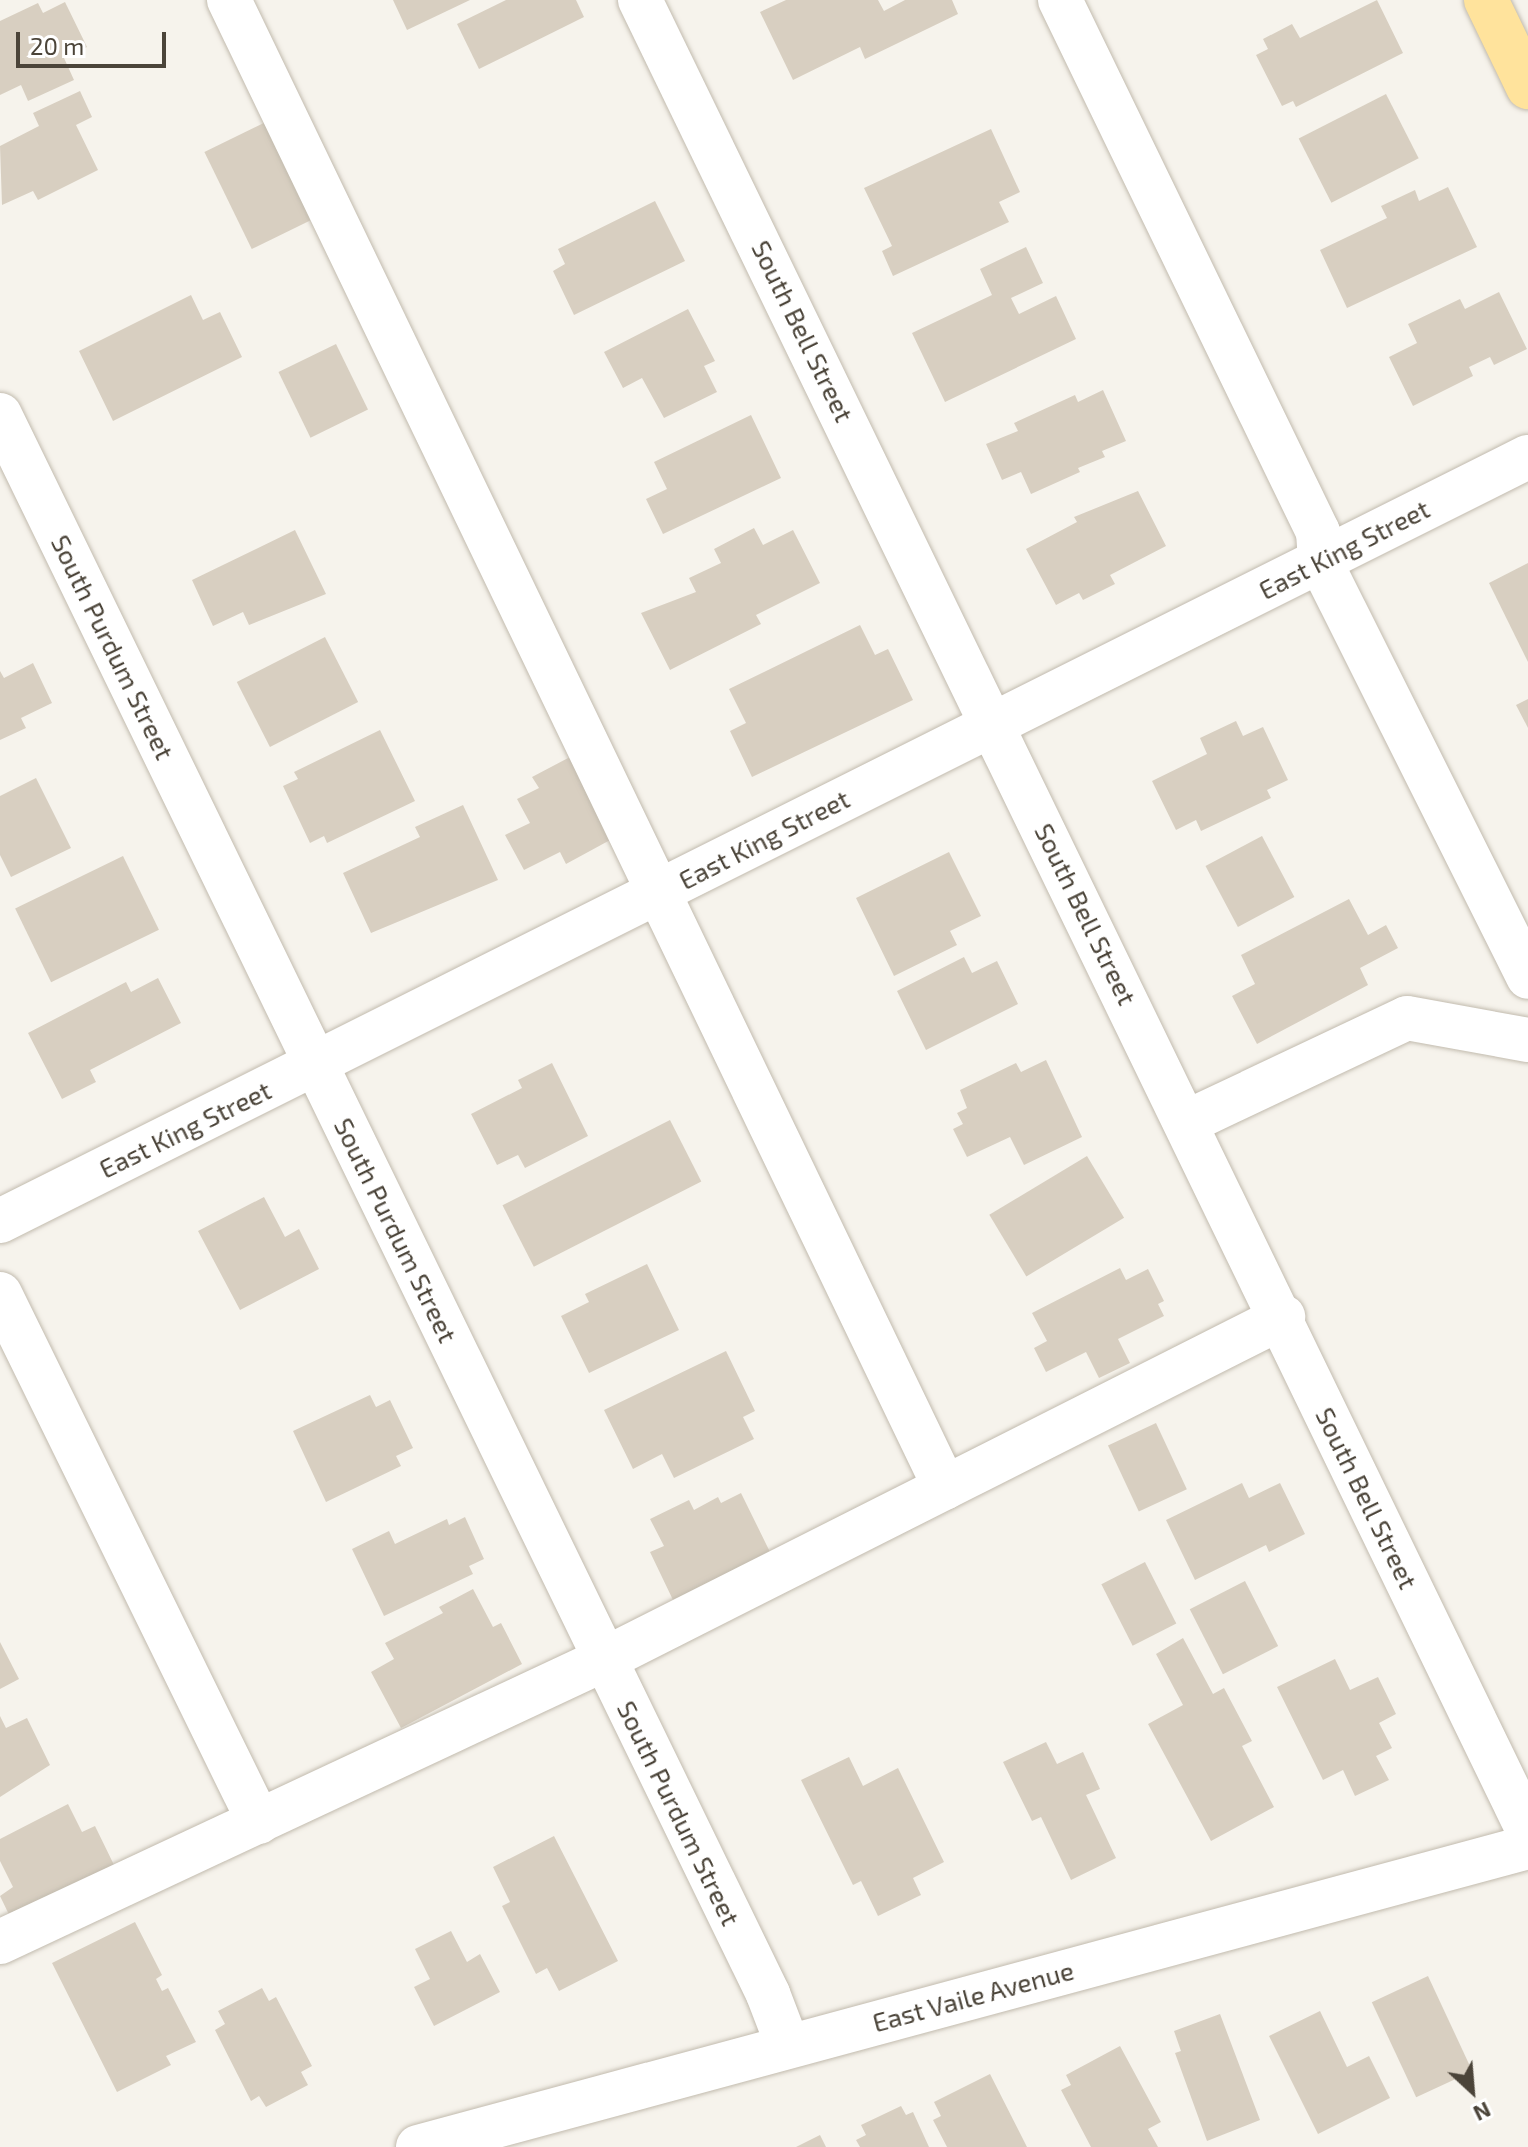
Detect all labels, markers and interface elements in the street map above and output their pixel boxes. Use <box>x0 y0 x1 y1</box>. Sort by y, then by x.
scale bar <box>20 16 170 66</box>
text: 20 m <box>30 31 84 60</box>
street label: South Bell Street <box>745 235 861 427</box>
street label: East King Street <box>1254 493 1434 605</box>
street label: South Purdum Street <box>45 530 181 764</box>
street label: East King Street <box>674 783 854 895</box>
street label: South Bell Street <box>1028 818 1144 1010</box>
street label: East King Street <box>94 1074 276 1184</box>
street label: South Purdum Street <box>328 1113 464 1347</box>
street label: South Bell Street <box>1309 1402 1425 1594</box>
street label: South Purdum Street <box>611 1696 747 1930</box>
street label: East Vaile Avenue <box>868 1954 1078 2038</box>
north arrow <box>1432 2051 1512 2131</box>
text: N <box>1470 2097 1495 2128</box>

